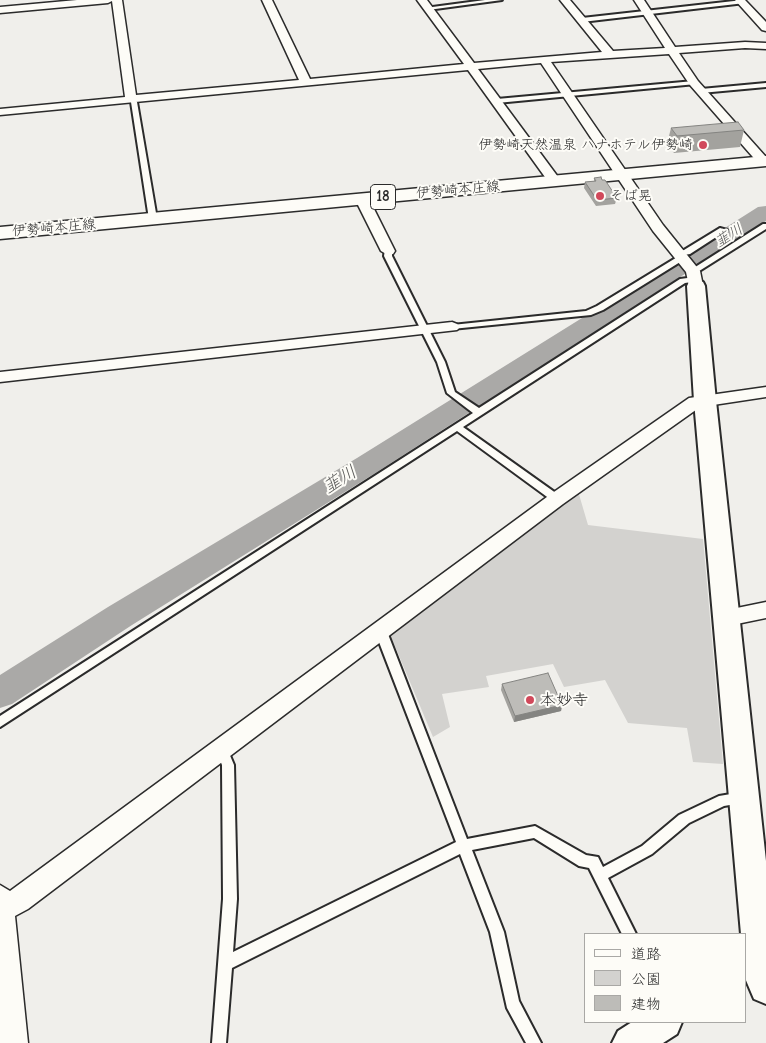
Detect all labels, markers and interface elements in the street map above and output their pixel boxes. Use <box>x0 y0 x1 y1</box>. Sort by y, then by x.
place label: 伊勢崎天然温泉 ハナホテル伊勢崎 <box>478 137 693 153</box>
marker: 伊勢崎天然温泉 ハナホテル伊勢崎 <box>697 139 709 151</box>
street label: 伊勢崎本庄線 <box>415 178 501 202</box>
road number: 18 <box>370 184 396 210</box>
place label: そば晃 <box>610 188 652 204</box>
marker: そば晃 <box>594 190 606 202</box>
street label: 伊勢崎本庄線 <box>11 216 97 240</box>
water label: 韮川 <box>712 220 746 252</box>
water label: 韮川 <box>319 461 361 499</box>
place label: 本妙寺 <box>540 690 588 710</box>
marker: 本妙寺 <box>524 694 536 706</box>
legend <box>584 933 746 1023</box>
text: 道路 <box>631 945 661 963</box>
text: 公園 <box>631 970 661 988</box>
text: 建物 <box>631 995 661 1013</box>

